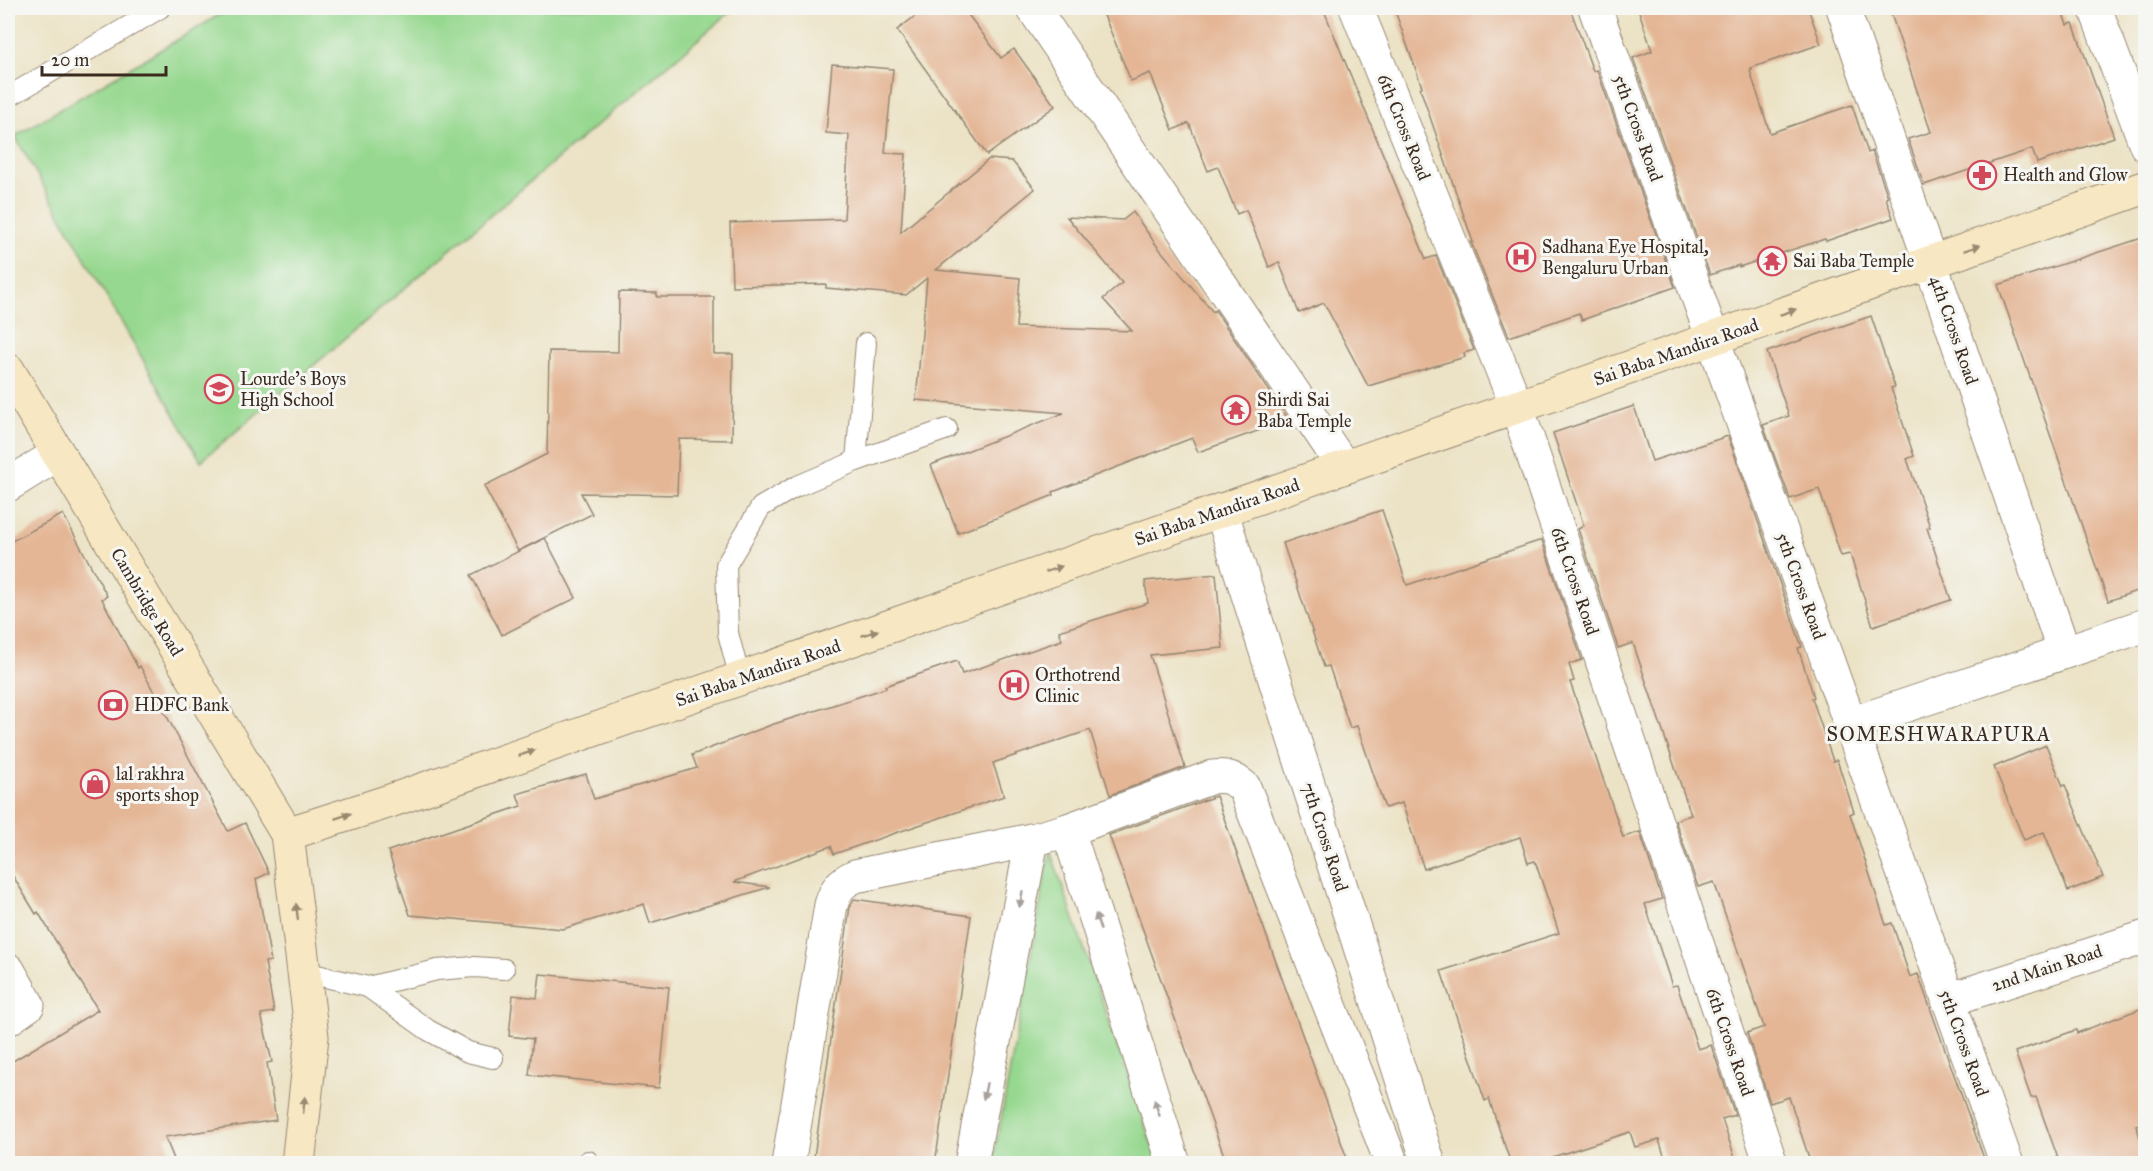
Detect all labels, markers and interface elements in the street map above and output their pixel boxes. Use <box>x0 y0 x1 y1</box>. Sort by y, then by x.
scale bar <box>42 39 166 77</box>
text: 20 m <box>51 49 89 71</box>
street label: 6th Cross Road <box>1373 71 1435 183</box>
street label: 5th Cross Road <box>1608 72 1668 184</box>
pharmacy icon: Health and Glow <box>1966 159 1998 191</box>
place label: Health and Glow <box>2003 164 2128 186</box>
place label: Sadhana Eye Hospital, Bengaluru Urban <box>1542 236 1709 280</box>
hospital icon: Sadhana Eye Hospital, Bengaluru Urban <box>1505 241 1537 273</box>
one-way arrow <box>1963 243 1981 253</box>
temple icon: Sai Baba Temple <box>1756 245 1788 277</box>
place label: Sai Baba Temple <box>1793 250 1914 272</box>
street label: 4th Cross Road <box>1925 273 1983 387</box>
one-way arrow <box>1779 307 1797 317</box>
street label: Sai Baba Mandira Road <box>1591 313 1761 391</box>
place label: Lourde's Boys High School <box>240 368 346 412</box>
school or university icon: Lourde's Boys High School <box>203 373 235 405</box>
place label: Shirdi Sai Baba Temple <box>1257 389 1351 432</box>
temple icon: Shirdi Sai Baba Temple <box>1220 394 1252 426</box>
street label: Sai Baba Mandira Road <box>1132 473 1302 551</box>
street label: 6th Cross Road <box>1546 524 1604 638</box>
street label: 5th Cross Road <box>1771 530 1831 642</box>
street label: Cambridge Road <box>105 544 188 661</box>
one-way arrow <box>1045 563 1063 573</box>
one-way arrow <box>861 628 879 638</box>
street label: Sai Baba Mandira Road <box>673 634 843 712</box>
place label: Orthotrend Clinic <box>1035 664 1120 707</box>
hospital icon: Orthotrend Clinic <box>998 669 1030 701</box>
bank icon: HDFC Bank <box>97 689 129 721</box>
place label: HDFC Bank <box>134 694 230 716</box>
district label: SOMESHWARAPURA <box>1826 722 2052 746</box>
one-way arrow <box>518 748 536 758</box>
place label: lal rakhra sports shop <box>116 763 199 806</box>
shop icon: lal rakhra sports shop <box>79 768 111 800</box>
street label: 7th Cross Road <box>1297 780 1353 894</box>
one-way arrow <box>334 811 352 821</box>
one-way arrow <box>1016 890 1025 909</box>
one-way arrow <box>292 902 301 921</box>
one-way arrow <box>1093 913 1102 931</box>
street label: 2nd Main Road <box>1989 940 2105 996</box>
street label: 6th Cross Road <box>1701 985 1759 1099</box>
street label: 5th Cross Road <box>1934 987 1994 1099</box>
one-way arrow <box>980 1081 989 1100</box>
one-way arrow <box>299 1096 309 1115</box>
one-way arrow <box>1152 1099 1161 1117</box>

